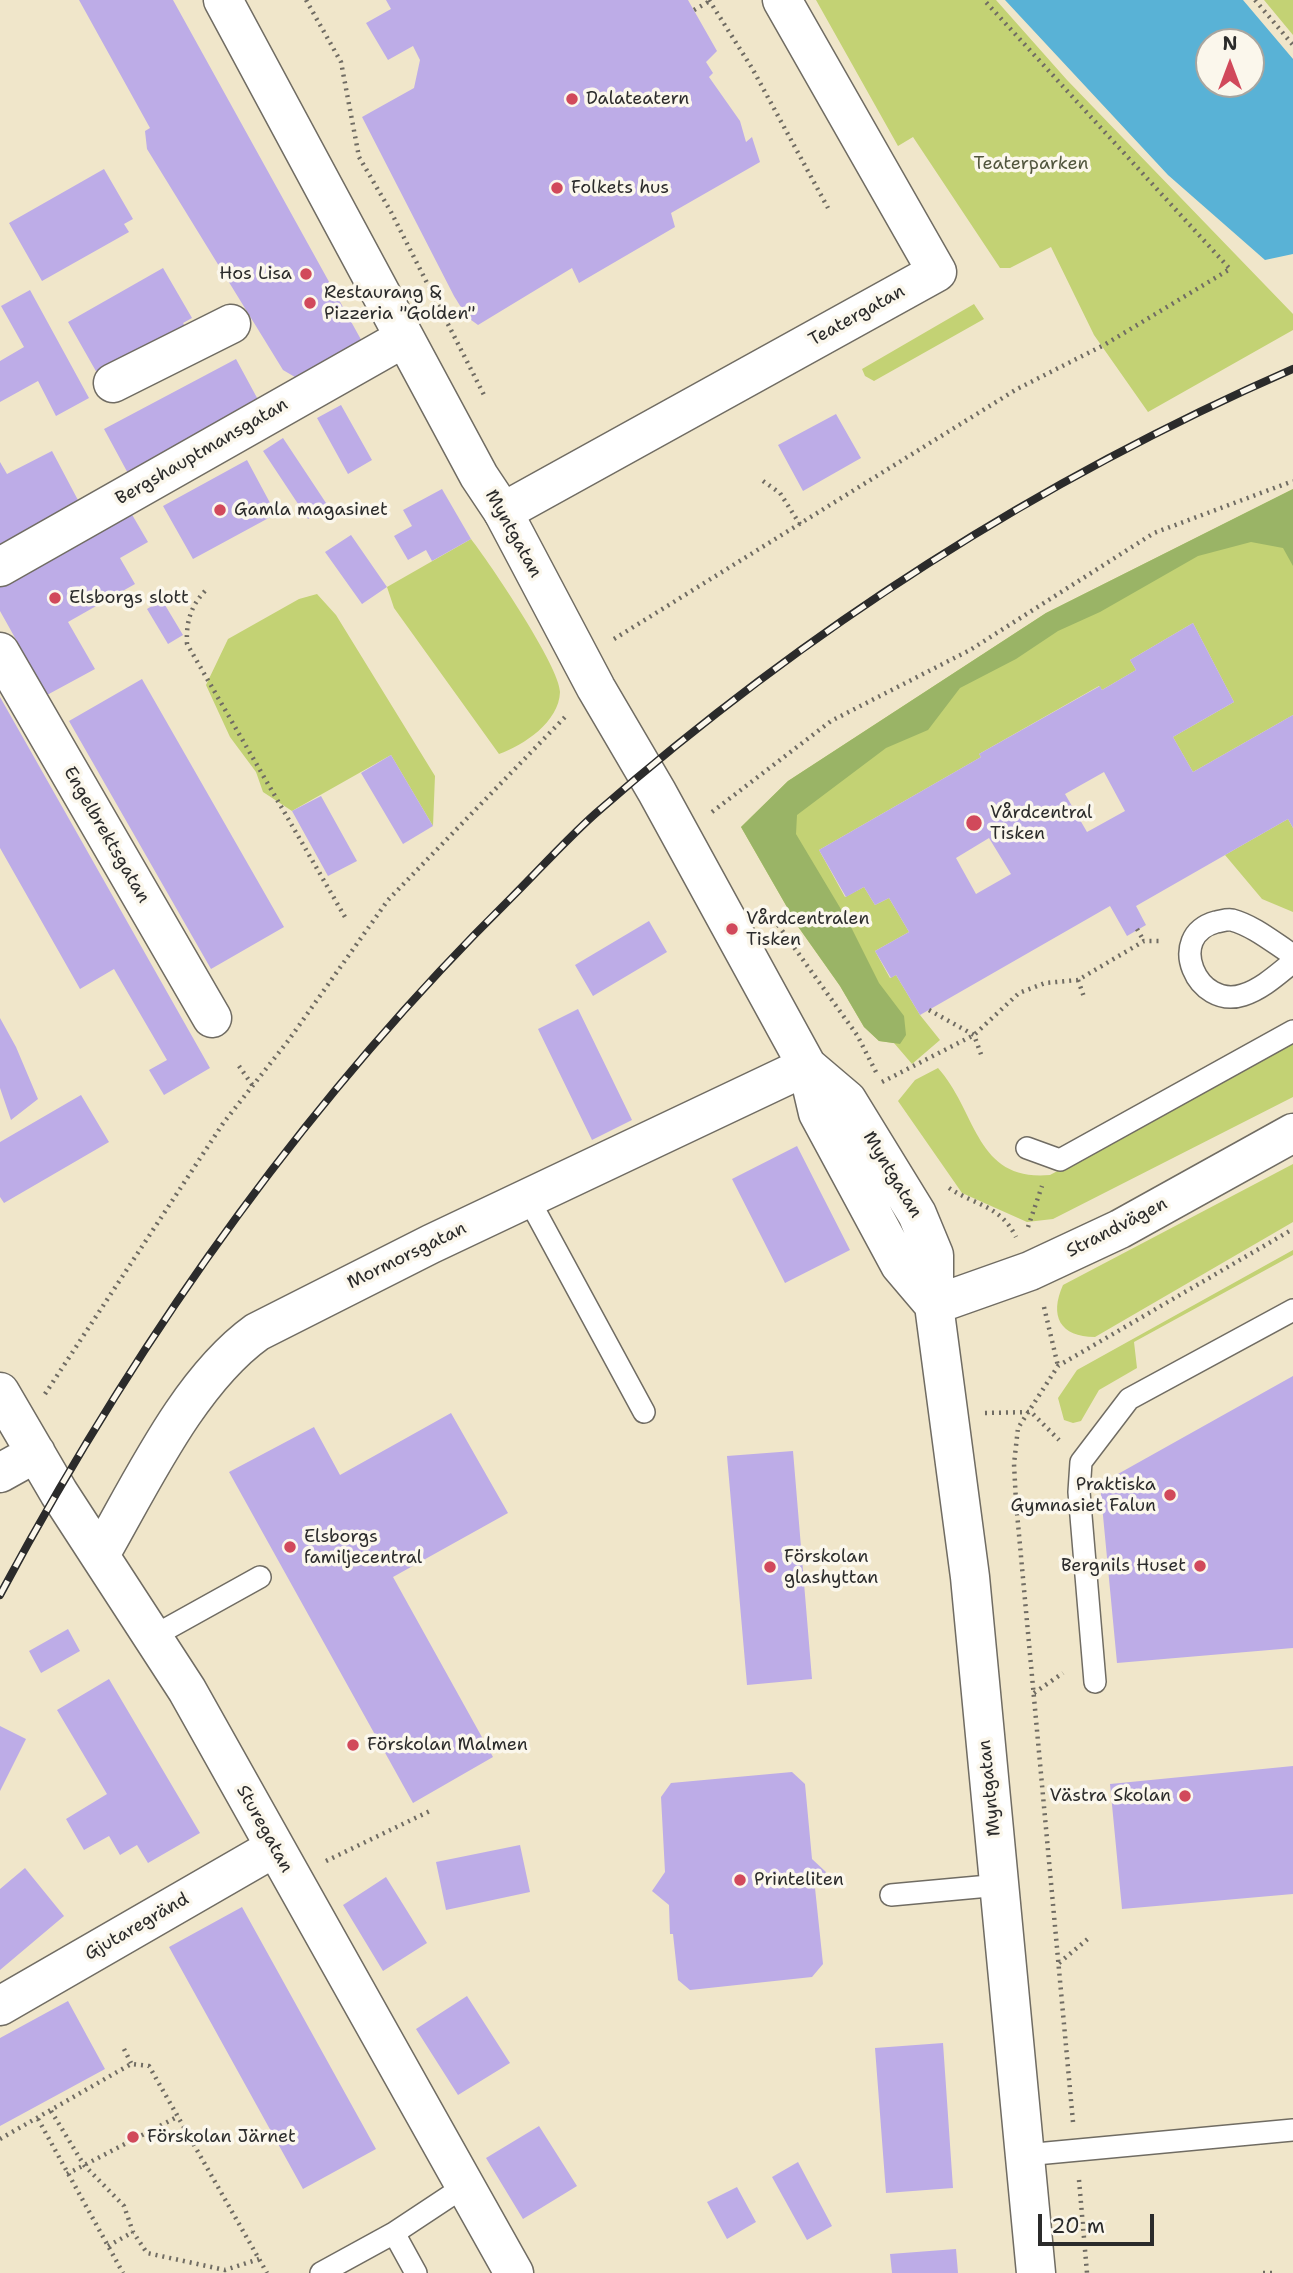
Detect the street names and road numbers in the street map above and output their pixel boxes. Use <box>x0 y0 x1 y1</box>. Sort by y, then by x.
street label: Teatergatan <box>805 281 909 351</box>
street label: Bergshauptmansgatan <box>112 394 292 510</box>
street label: Myntgatan <box>480 486 546 582</box>
street label: Engelbrektsgatan <box>58 763 154 907</box>
street label: Myntgatan <box>858 1128 926 1222</box>
street label: Strandvägen <box>1063 1193 1171 1263</box>
street label: Mormorsgatan <box>344 1218 470 1294</box>
street label: Myntgatan <box>974 1739 1006 1837</box>
street label: Sturegatan <box>231 1781 297 1877</box>
street label: Gjutaregränd <box>81 1889 193 1965</box>

